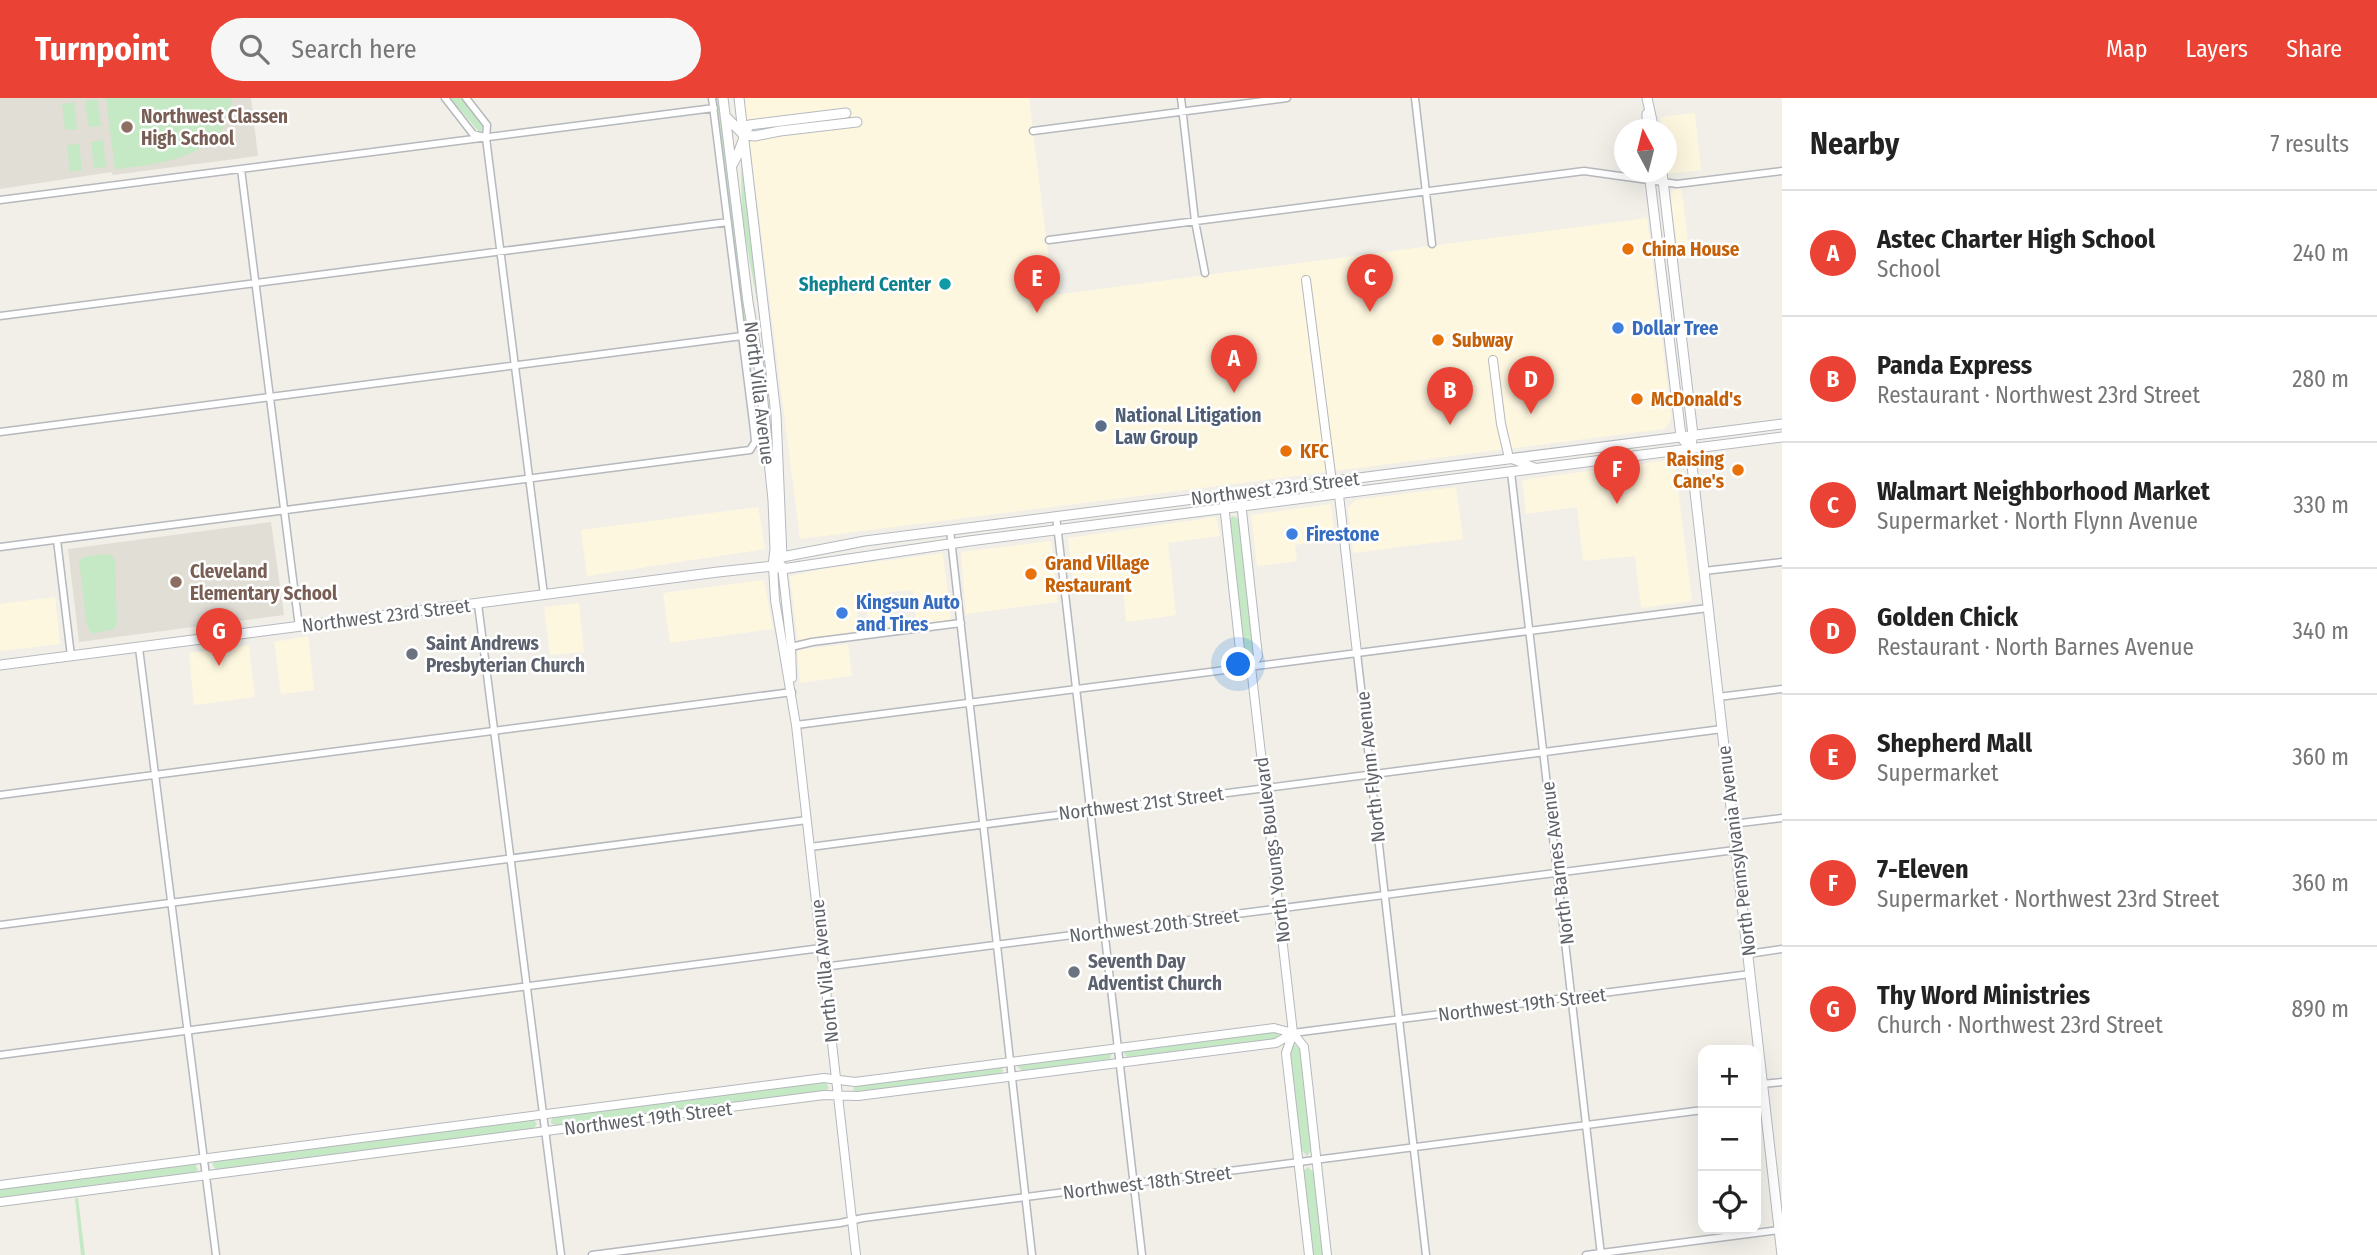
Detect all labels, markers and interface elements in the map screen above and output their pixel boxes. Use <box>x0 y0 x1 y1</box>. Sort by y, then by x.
search box <box>211 18 701 81</box>
text: Turnpoint <box>35 29 169 69</box>
icon: search <box>235 30 273 68</box>
text: Search here <box>291 34 417 65</box>
text: Map <box>2106 35 2148 63</box>
text: Layers <box>2186 35 2248 63</box>
text: Share <box>2286 35 2342 63</box>
place label: Northwest Classen High School <box>141 105 288 150</box>
marker: Northwest Classen High School <box>119 119 135 135</box>
north arrow <box>1614 119 1677 182</box>
text: Nearby <box>1810 126 1899 162</box>
text: 7 results <box>2270 130 2349 158</box>
text: Astec Charter High School <box>1877 224 2155 255</box>
place label: China House <box>1642 238 1740 261</box>
text: A <box>1827 239 1839 267</box>
text: 240 m <box>2293 239 2349 267</box>
marker: China House <box>1620 241 1636 257</box>
pin: C <box>1347 254 1393 312</box>
pin: E <box>1014 255 1060 313</box>
text: School <box>1877 255 1941 283</box>
place label: Shepherd Center <box>799 273 932 296</box>
marker: Shepherd Center <box>937 276 953 292</box>
place label: Dollar Tree <box>1632 317 1719 340</box>
street label: North Villa Avenue <box>739 320 780 466</box>
marker: Dollar Tree <box>1610 320 1626 336</box>
place label: Subway <box>1452 329 1514 352</box>
marker: Subway <box>1430 332 1446 348</box>
pin: A <box>1211 335 1257 393</box>
text: Panda Express <box>1877 350 2032 381</box>
pin: D <box>1508 356 1554 414</box>
text: B <box>1827 365 1839 393</box>
text: 280 m <box>2292 365 2349 393</box>
pin: B <box>1427 367 1473 425</box>
text: Restaurant · Northwest 23rd Street <box>1877 381 2200 409</box>
place label: McDonald's <box>1651 388 1742 411</box>
marker: McDonald's <box>1629 391 1645 407</box>
place label: National Litigation Law Group <box>1115 404 1261 449</box>
marker: National Litigation Law Group <box>1093 418 1109 434</box>
place label: KFC <box>1300 440 1329 463</box>
marker: KFC <box>1278 443 1294 459</box>
pin: F <box>1594 446 1640 504</box>
place label: Raising Cane's <box>1667 448 1725 493</box>
marker: Raising Cane's <box>1730 462 1746 478</box>
street label: Northwest 23rd Street <box>1190 467 1361 510</box>
text: Walmart Neighborhood Market <box>1877 476 2210 507</box>
text: C <box>1827 491 1839 519</box>
text: 330 m <box>2293 491 2349 519</box>
text: Supermarket · North Flynn Avenue <box>1877 507 2198 535</box>
place label: Firestone <box>1306 523 1380 546</box>
marker: Firestone <box>1284 526 1300 542</box>
place label: Grand Village Restaurant <box>1045 552 1150 597</box>
place label: Cleveland Elementary School <box>190 560 338 605</box>
marker: Grand Village Restaurant <box>1023 566 1039 582</box>
marker: Cleveland Elementary School <box>168 574 184 590</box>
place label: Kingsun Auto and Tires <box>856 591 960 636</box>
street label: Northwest 23rd Street <box>301 594 472 637</box>
text: Golden Chick <box>1877 602 2018 633</box>
marker: Kingsun Auto and Tires <box>834 605 850 621</box>
pin: G <box>196 608 242 666</box>
text: D <box>1826 617 1840 645</box>
text: 340 m <box>2293 617 2349 645</box>
place label: Saint Andrews Presbyterian Church <box>426 632 585 677</box>
text: Restaurant · North Barnes Avenue <box>1877 633 2194 661</box>
marker: Saint Andrews Presbyterian Church <box>404 646 420 662</box>
your location <box>1221 647 1255 681</box>
street label: North Flynn Avenue <box>1351 690 1390 844</box>
text: Shepherd Mall <box>1877 728 2032 759</box>
text: E <box>1828 743 1838 771</box>
text: 360 m <box>2292 743 2349 771</box>
street label: North Pennsylvania Avenue <box>1712 744 1761 958</box>
street label: North Youngs Boulevard <box>1250 756 1295 944</box>
text: Supermarket <box>1877 759 1998 787</box>
street label: North Barnes Avenue <box>1536 780 1579 946</box>
street label: Northwest 21st Street <box>1057 782 1226 825</box>
text: 7-Eleven <box>1877 854 1969 885</box>
text: F <box>1828 869 1838 897</box>
text: 360 m <box>2292 869 2349 897</box>
text: Supermarket · Northwest 23rd Street <box>1877 885 2219 913</box>
street label: North Villa Avenue <box>806 898 843 1044</box>
street label: Northwest 20th Street <box>1068 904 1241 947</box>
place label: Seventh Day Adventist Church <box>1087 950 1222 995</box>
marker: Seventh Day Adventist Church <box>1066 964 1082 980</box>
text: Thy Word Ministries <box>1877 980 2090 1011</box>
street label: Northwest 19th Street <box>1437 983 1608 1026</box>
text: G <box>1826 995 1840 1023</box>
text: 890 m <box>2292 995 2349 1023</box>
text: Church · Northwest 23rd Street <box>1877 1011 2163 1039</box>
map controls <box>1698 1045 1761 1234</box>
button: + <box>1698 1045 1761 1108</box>
street label: Northwest 19th Street <box>563 1097 734 1140</box>
button: − <box>1698 1108 1761 1171</box>
street label: Northwest 18th Street <box>1062 1161 1233 1204</box>
button: locate <box>1698 1171 1761 1234</box>

